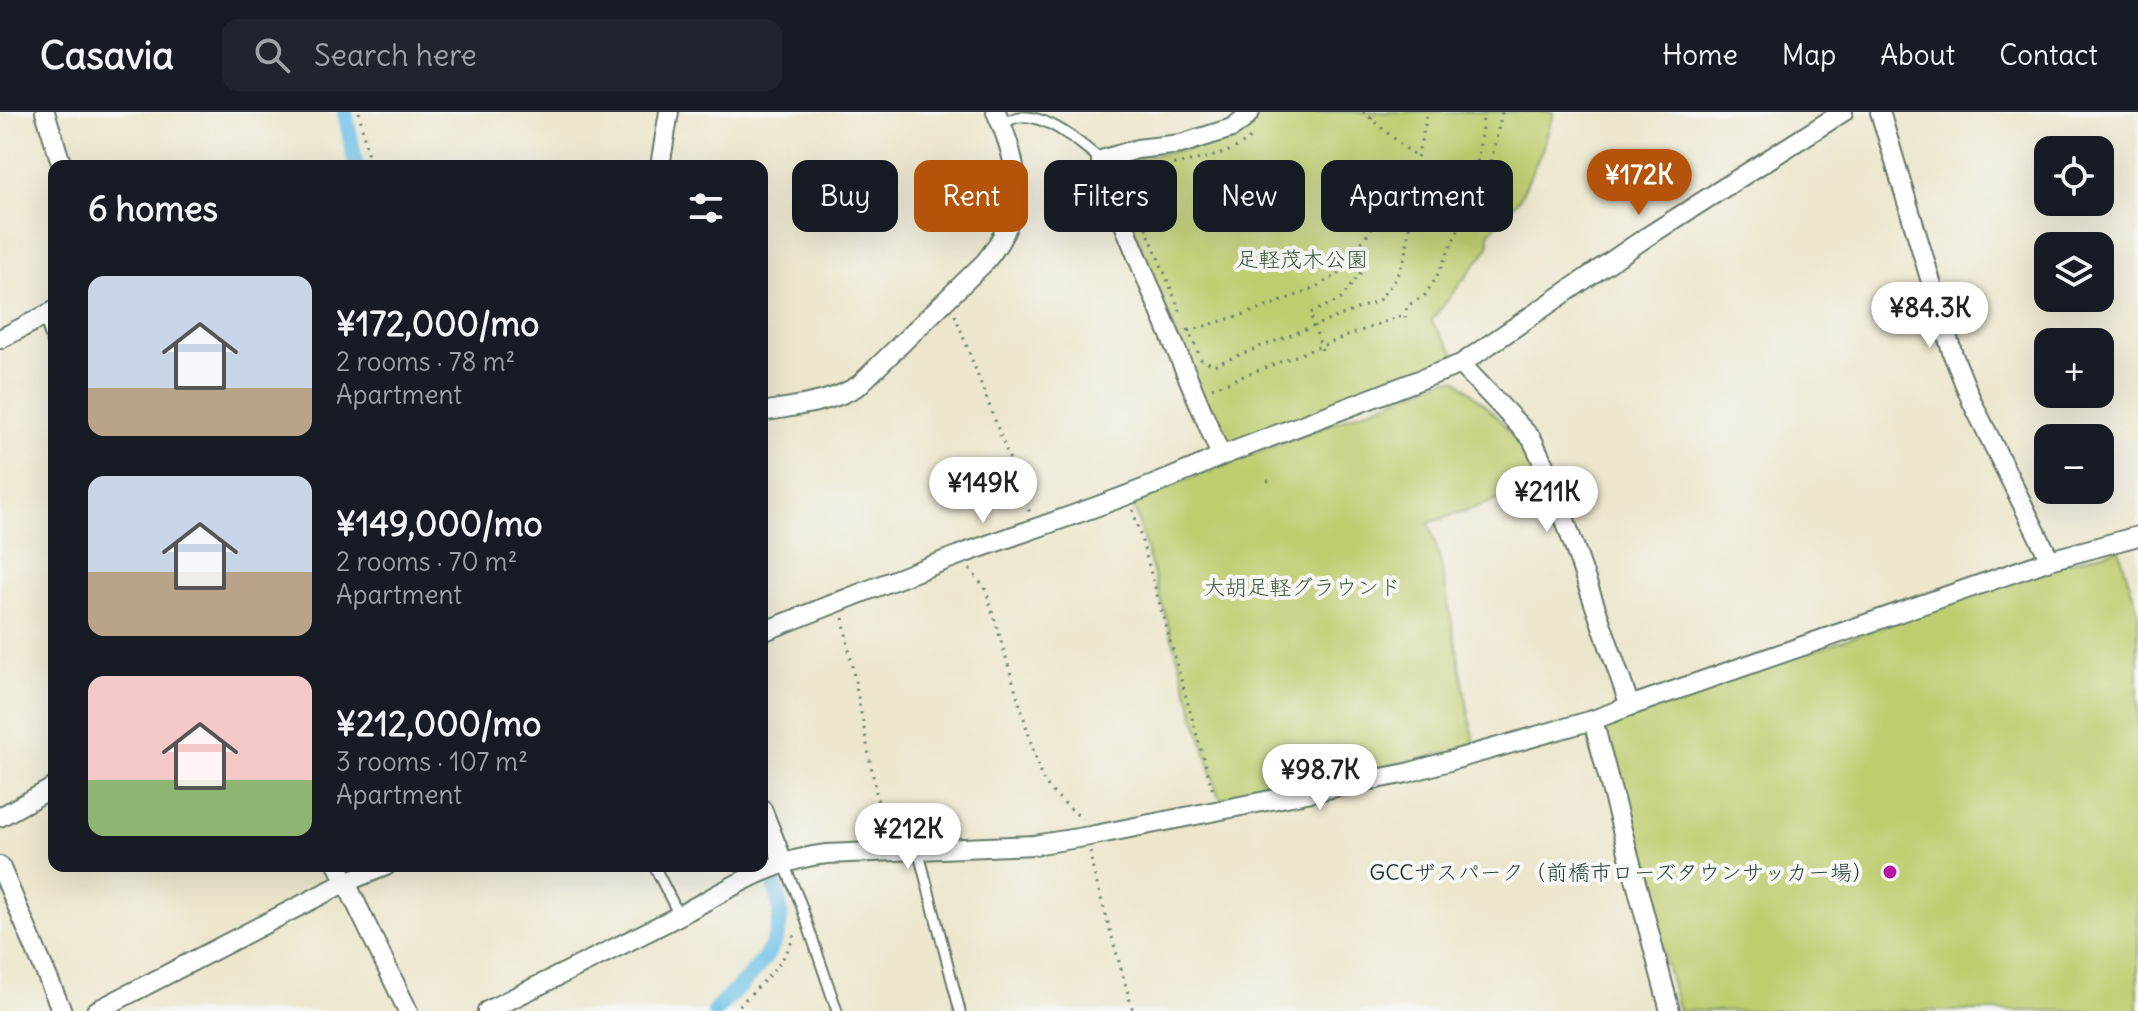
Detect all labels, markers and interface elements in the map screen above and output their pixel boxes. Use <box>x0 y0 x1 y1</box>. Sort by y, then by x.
search box <box>222 19 782 91</box>
text: Casavia <box>40 32 174 79</box>
icon: search <box>250 33 294 77</box>
text: Search here <box>314 36 477 74</box>
text: Home <box>1662 37 1738 73</box>
text: Map <box>1782 37 1836 73</box>
text: About <box>1880 37 1955 73</box>
text: Contact <box>1999 37 2098 73</box>
map controls <box>2034 136 2114 504</box>
button: locate <box>2034 136 2114 216</box>
pin: ¥172K <box>1583 149 1695 217</box>
text: ¥172K <box>1605 158 1673 191</box>
chip: Buy <box>792 160 898 232</box>
chip: Rent <box>914 160 1028 232</box>
chip: Filters <box>1044 160 1177 232</box>
chip: New <box>1193 160 1305 232</box>
chip: Apartment <box>1321 160 1513 232</box>
icon: filters <box>684 186 728 230</box>
text: 6 homes <box>88 187 218 230</box>
button: layers <box>2034 232 2114 312</box>
park label: 足軽茂木公園 <box>1236 245 1368 273</box>
pin: ¥84.3K <box>1865 282 1995 350</box>
text: ¥84.3K <box>1889 291 1971 324</box>
text: ¥172,000/mo <box>336 302 539 345</box>
icon: home <box>152 308 248 404</box>
button: + <box>2034 328 2114 408</box>
text: 2 rooms · 78 m² <box>336 345 515 378</box>
text: Apartment <box>336 378 462 411</box>
button: − <box>2034 424 2114 504</box>
pin: ¥149K <box>927 457 1039 525</box>
text: ¥149K <box>947 466 1019 499</box>
pin: ¥211K <box>1491 466 1603 534</box>
text: ¥211K <box>1514 475 1580 508</box>
text: ¥149,000/mo <box>336 502 543 545</box>
icon: home <box>152 508 248 604</box>
text: 2 rooms · 70 m² <box>336 545 517 578</box>
park label: 大胡足軽グラウンド <box>1203 573 1401 601</box>
text: Apartment <box>336 578 462 611</box>
text: ¥212,000/mo <box>336 702 541 745</box>
icon: home <box>152 708 248 804</box>
pin: ¥98.7K <box>1255 744 1385 812</box>
text: 3 rooms · 107 m² <box>336 745 528 778</box>
text: ¥98.7K <box>1280 753 1360 786</box>
text: Apartment <box>336 778 462 811</box>
pin: ¥212K <box>852 803 964 871</box>
text: ¥212K <box>873 812 943 845</box>
place label: GCCザスパーク（前橋市ローズタウンサッカー場） <box>1369 858 1874 886</box>
marker: GCCザスパーク（前橋市ローズタウンサッカー場） <box>1881 863 1899 881</box>

